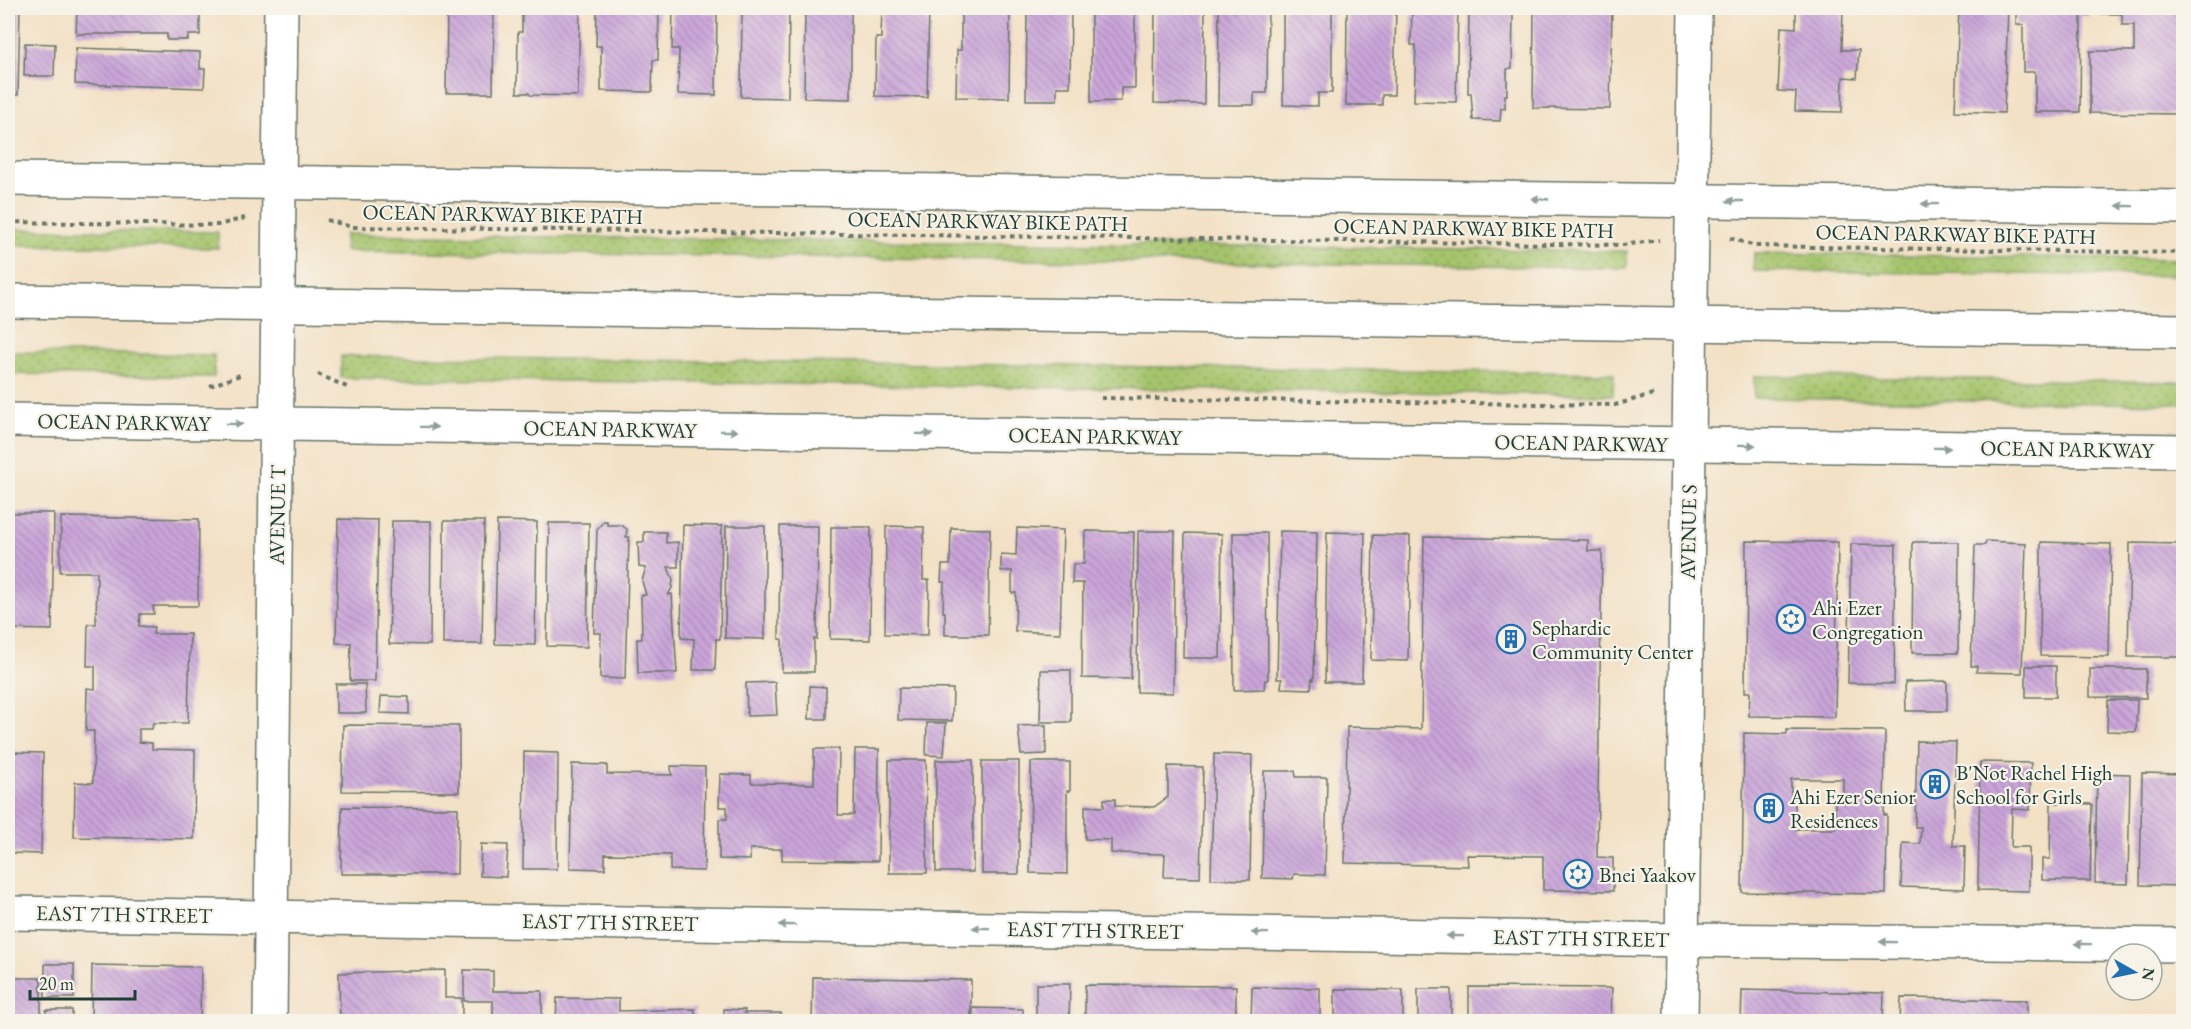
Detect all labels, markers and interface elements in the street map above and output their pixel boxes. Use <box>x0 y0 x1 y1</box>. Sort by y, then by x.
one-way arrow <box>1531 194 1550 204</box>
one-way arrow <box>1726 196 1745 206</box>
street label: OCEAN PARKWAY BIKE PATH <box>362 198 644 230</box>
one-way arrow <box>1921 199 1940 208</box>
one-way arrow <box>2116 201 2135 211</box>
street label: OCEAN PARKWAY BIKE PATH <box>847 205 1129 237</box>
street label: OCEAN PARKWAY BIKE PATH <box>1333 212 1615 244</box>
street label: OCEAN PARKWAY BIKE PATH <box>1815 218 2097 250</box>
street label: OCEAN PARKWAY <box>37 407 213 437</box>
street label: OCEAN PARKWAY <box>523 414 699 444</box>
one-way arrow <box>224 419 243 429</box>
street label: OCEAN PARKWAY <box>1008 421 1184 451</box>
one-way arrow <box>419 422 438 432</box>
one-way arrow <box>719 426 738 436</box>
street label: OCEAN PARKWAY <box>1494 428 1670 458</box>
one-way arrow <box>914 429 933 439</box>
street label: OCEAN PARKWAY <box>1980 434 2156 464</box>
one-way arrow <box>1738 440 1757 450</box>
one-way arrow <box>1933 443 1952 453</box>
street label: AVENUE T <box>263 464 291 566</box>
street label: AVENUE S <box>1674 484 1702 581</box>
place label: Ahi Ezer Congregation <box>1811 594 1923 645</box>
synagogue icon: Ahi Ezer Congregation <box>1775 603 1807 635</box>
place label: Sephardic Community Center <box>1532 614 1693 665</box>
building icon: Sephardic Community Center <box>1495 623 1527 655</box>
place label: B'Not Rachel High School for Girls <box>1956 759 2113 810</box>
building icon: B'Not Rachel High School for Girls <box>1919 768 1951 800</box>
place label: Ahi Ezer Senior Residences <box>1789 783 1915 834</box>
building icon: Ahi Ezer Senior Residences <box>1753 792 1785 824</box>
synagogue icon: Bnei Yaakov <box>1562 858 1594 890</box>
place label: Bnei Yaakov <box>1599 861 1697 888</box>
street label: EAST 7TH STREET <box>36 899 213 929</box>
street label: EAST 7TH STREET <box>522 907 699 937</box>
street label: EAST 7TH STREET <box>1007 915 1184 945</box>
one-way arrow <box>777 920 796 930</box>
one-way arrow <box>972 923 991 933</box>
street label: EAST 7TH STREET <box>1493 923 1670 953</box>
one-way arrow <box>1251 928 1270 937</box>
one-way arrow <box>1446 931 1465 941</box>
one-way arrow <box>1879 937 1898 947</box>
one-way arrow <box>2074 939 2093 949</box>
north arrow <box>2104 942 2164 1002</box>
scale bar <box>30 963 135 1001</box>
text: N <box>2137 966 2160 982</box>
text: 20 m <box>39 972 74 995</box>

